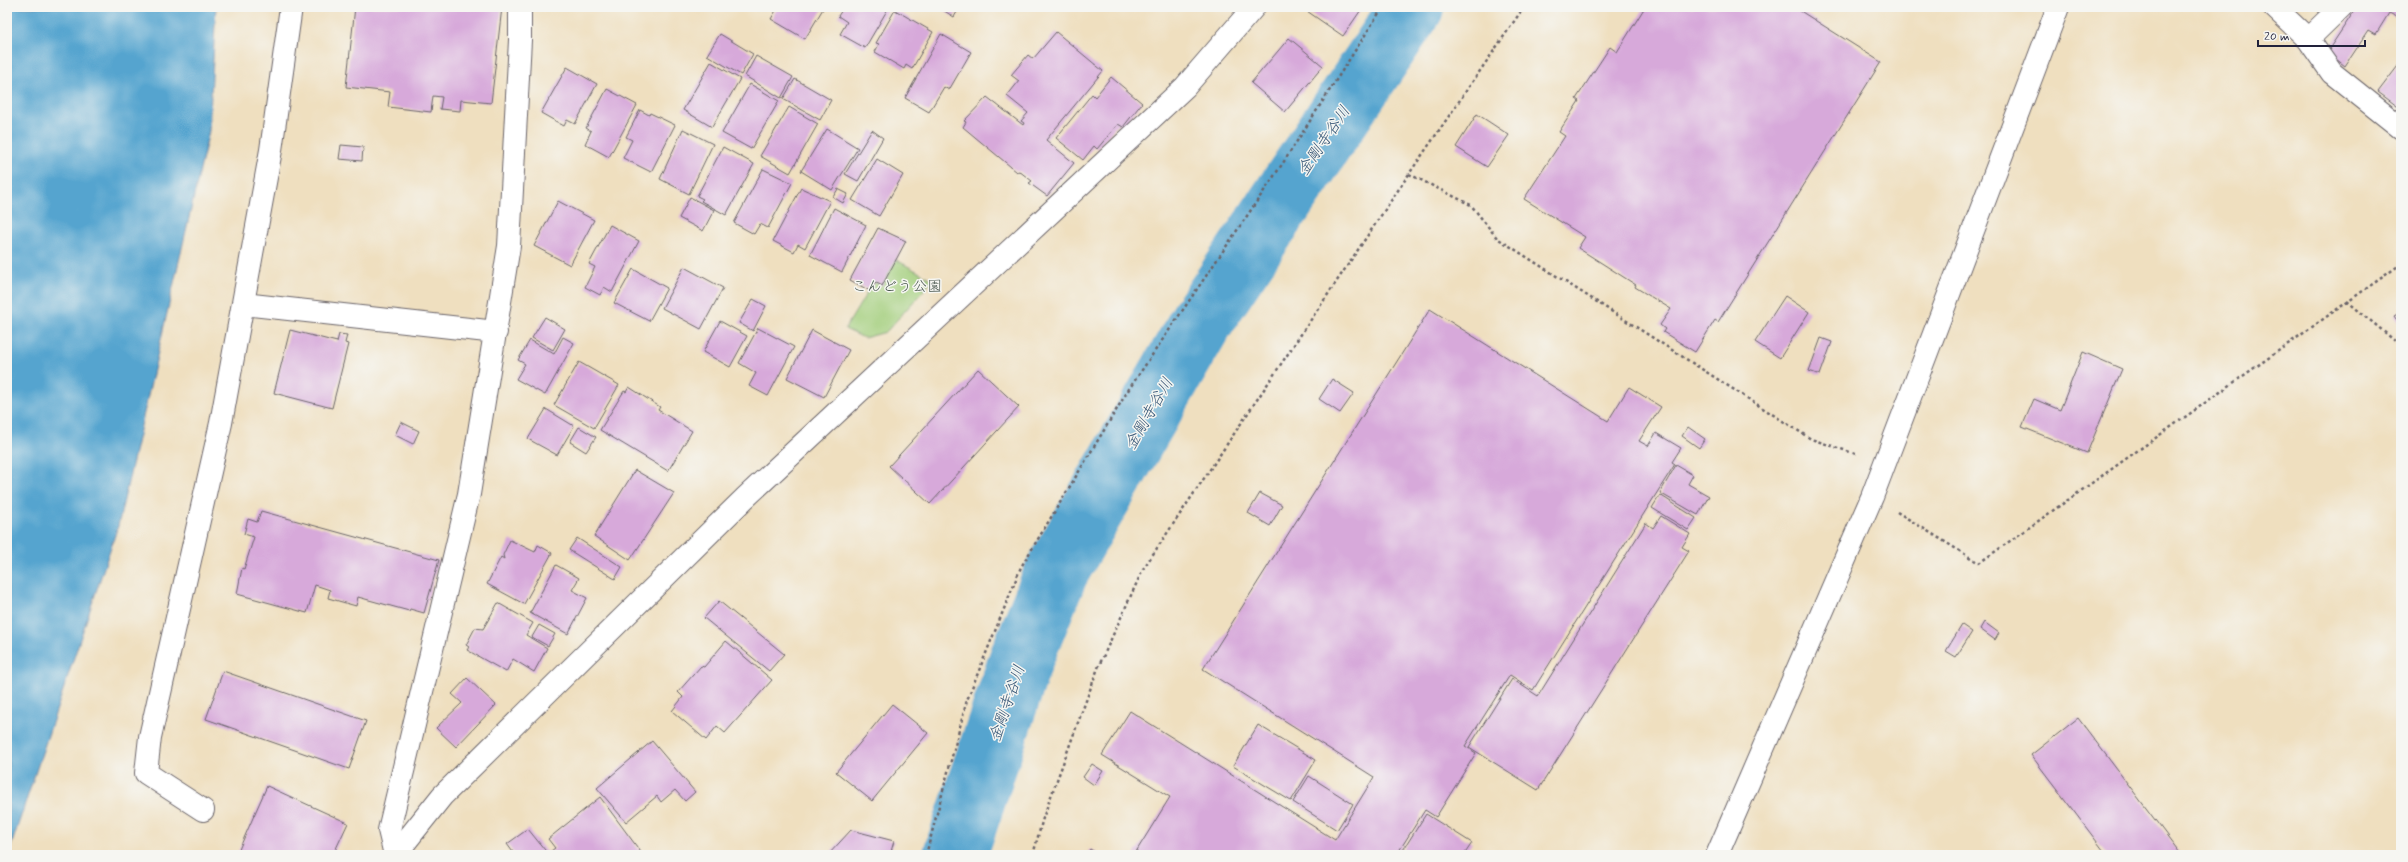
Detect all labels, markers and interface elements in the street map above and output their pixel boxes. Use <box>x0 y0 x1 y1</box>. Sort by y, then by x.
scale bar <box>2258 22 2365 48</box>
text: 20 m <box>2264 29 2290 45</box>
water label: 金剛寺谷川 <box>1293 102 1355 180</box>
park label: こんどう公園 <box>852 277 942 297</box>
water label: 金剛寺谷川 <box>1120 374 1178 454</box>
water label: 金剛寺谷川 <box>984 662 1030 745</box>

